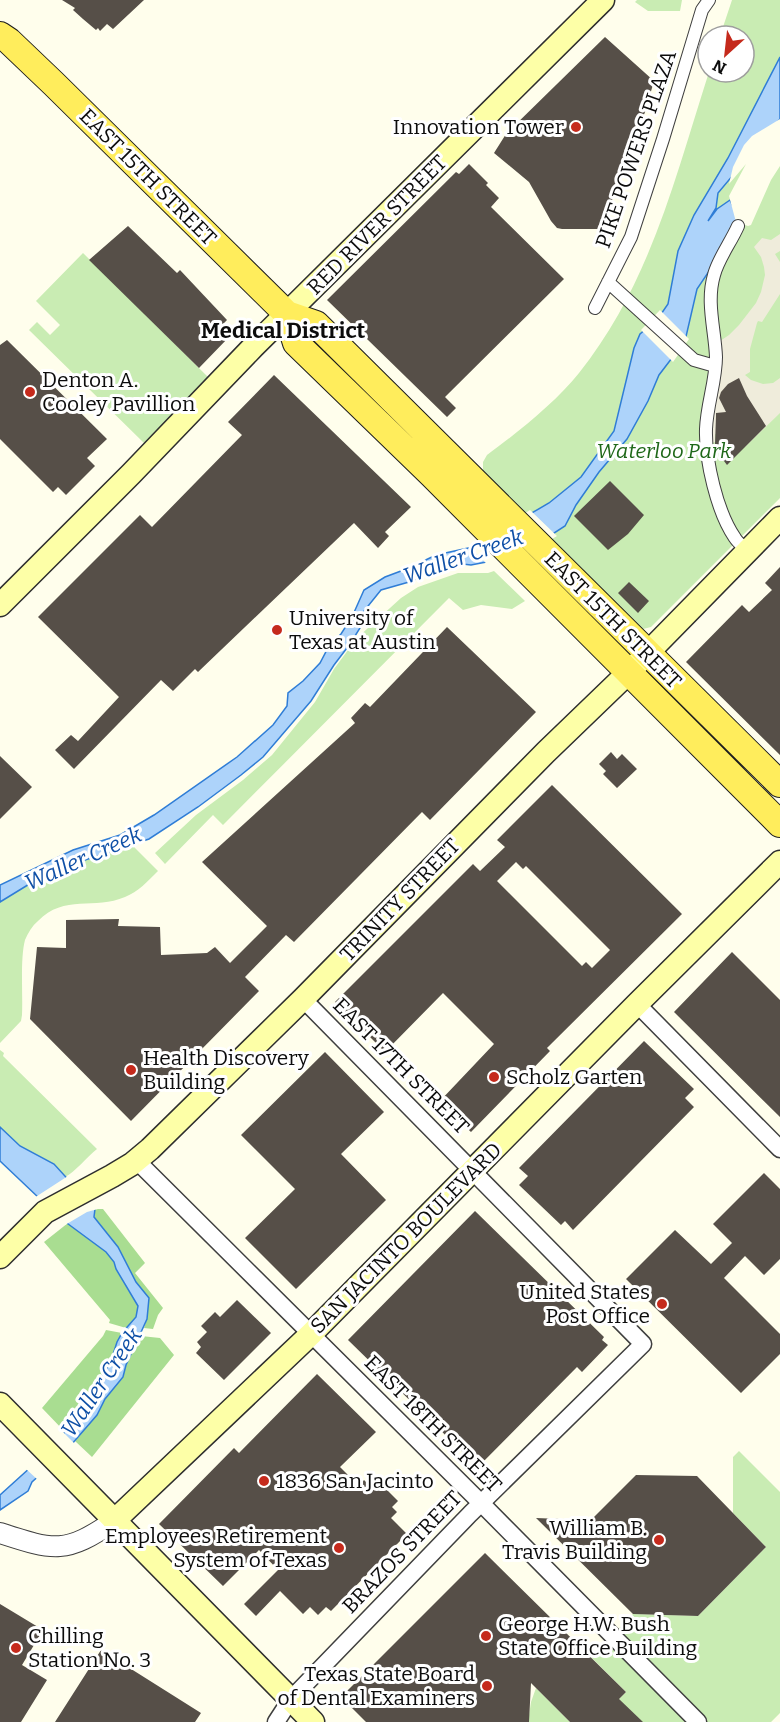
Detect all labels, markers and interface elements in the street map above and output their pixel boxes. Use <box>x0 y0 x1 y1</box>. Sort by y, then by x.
north arrow <box>696 24 756 84</box>
street label: PIKE POWERS PLAZA <box>590 47 682 251</box>
text: N <box>710 56 729 78</box>
street label: EAST 15TH STREET <box>74 103 222 251</box>
place label: Innovation Tower <box>393 114 564 140</box>
marker: Innovation Tower <box>569 120 583 134</box>
street label: RED RIVER STREET <box>302 150 452 300</box>
district label: Medical District <box>201 317 365 344</box>
place label: Denton A. Cooley Pavillion <box>42 367 195 417</box>
marker: Denton A. Cooley Pavillion <box>23 385 37 399</box>
park label: Waterloo Park <box>597 438 732 464</box>
water label: Waller Creek <box>400 523 528 590</box>
street label: EAST 15TH STREET <box>539 546 687 694</box>
place label: University of Texas at Austin <box>289 605 436 655</box>
marker: University of Texas at Austin <box>270 623 284 637</box>
water label: Waller Creek <box>21 820 147 896</box>
street label: TRINITY STREET <box>335 833 465 967</box>
street label: EAST 17TH STREET <box>327 992 475 1140</box>
place label: Health Discovery Building <box>143 1045 310 1095</box>
marker: Health Discovery Building <box>124 1063 138 1077</box>
place label: Scholz Garten <box>506 1064 642 1090</box>
marker: Scholz Garten <box>487 1070 501 1084</box>
street label: SAN JACINTO BOULEVARD <box>305 1137 507 1339</box>
place label: United States Post Office <box>519 1279 650 1329</box>
marker: United States Post Office <box>655 1297 669 1311</box>
water label: Waller Creek <box>55 1322 148 1442</box>
street label: EAST 18TH STREET <box>359 1350 507 1498</box>
place label: 1836 San Jacinto <box>276 1468 434 1494</box>
marker: 1836 San Jacinto <box>257 1474 271 1488</box>
street label: BRAZOS STREET <box>337 1485 467 1619</box>
place label: William B. Travis Building <box>502 1515 647 1565</box>
place label: Employees Retirement System of Texas <box>105 1523 327 1573</box>
marker: William B. Travis Building <box>652 1533 666 1547</box>
marker: Employees Retirement System of Texas <box>332 1541 346 1555</box>
place label: George H.W. Bush State Office Building <box>498 1611 697 1661</box>
place label: Chilling Station No. 3 <box>28 1623 151 1673</box>
marker: George H.W. Bush State Office Building <box>479 1629 493 1643</box>
marker: Chilling Station No. 3 <box>9 1641 23 1655</box>
place label: Texas State Board of Dental Examiners <box>277 1661 475 1711</box>
marker: Texas State Board of Dental Examiners <box>480 1679 494 1693</box>

